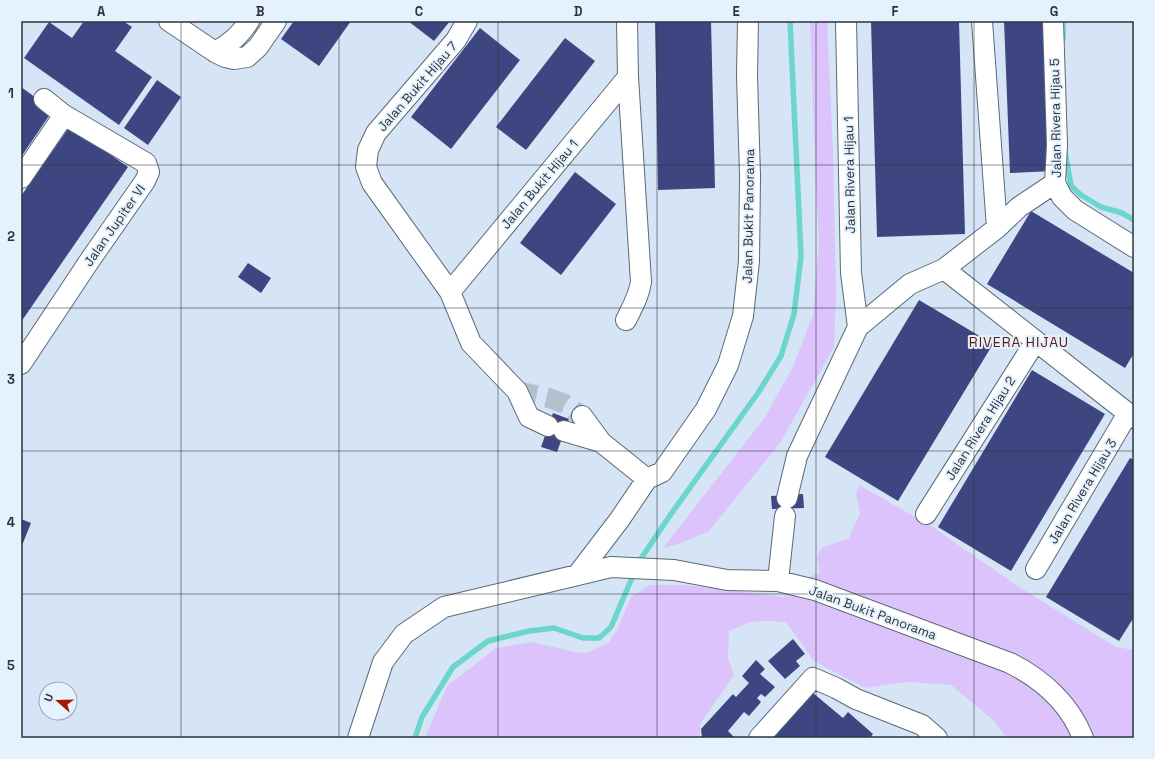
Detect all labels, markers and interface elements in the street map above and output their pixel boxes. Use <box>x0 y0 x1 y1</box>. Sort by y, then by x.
text: A <box>97 3 106 20</box>
text: B <box>256 3 265 20</box>
text: C <box>415 3 423 20</box>
text: D <box>574 3 583 20</box>
text: E <box>732 3 740 20</box>
text: F <box>892 3 899 20</box>
text: G <box>1050 3 1058 20</box>
street label: Jalan Bukit Hijau 7 <box>374 38 461 135</box>
street label: Jalan Rivera Hijau 5 <box>1046 58 1065 178</box>
text: 1 <box>8 85 14 102</box>
street label: Jalan Rivera Hijau 1 <box>840 116 859 234</box>
street label: Jalan Bukit Hijau 1 <box>497 136 582 233</box>
street label: Jalan Bukit Panorama <box>739 148 758 284</box>
street label: Jalan Jupiter VI <box>80 181 149 270</box>
text: 2 <box>7 228 15 245</box>
district label: RIVERA HIJAU <box>969 333 1069 351</box>
text: 3 <box>7 371 15 388</box>
street label: Jalan Rivera Hijau 2 <box>942 373 1019 483</box>
street label: Jalan Rivera Hijau 3 <box>1044 436 1121 547</box>
text: 4 <box>7 514 15 531</box>
street label: Jalan Bukit Panorama <box>807 581 940 644</box>
text: 5 <box>7 657 15 674</box>
north arrow <box>38 681 78 721</box>
text: U <box>41 692 56 703</box>

